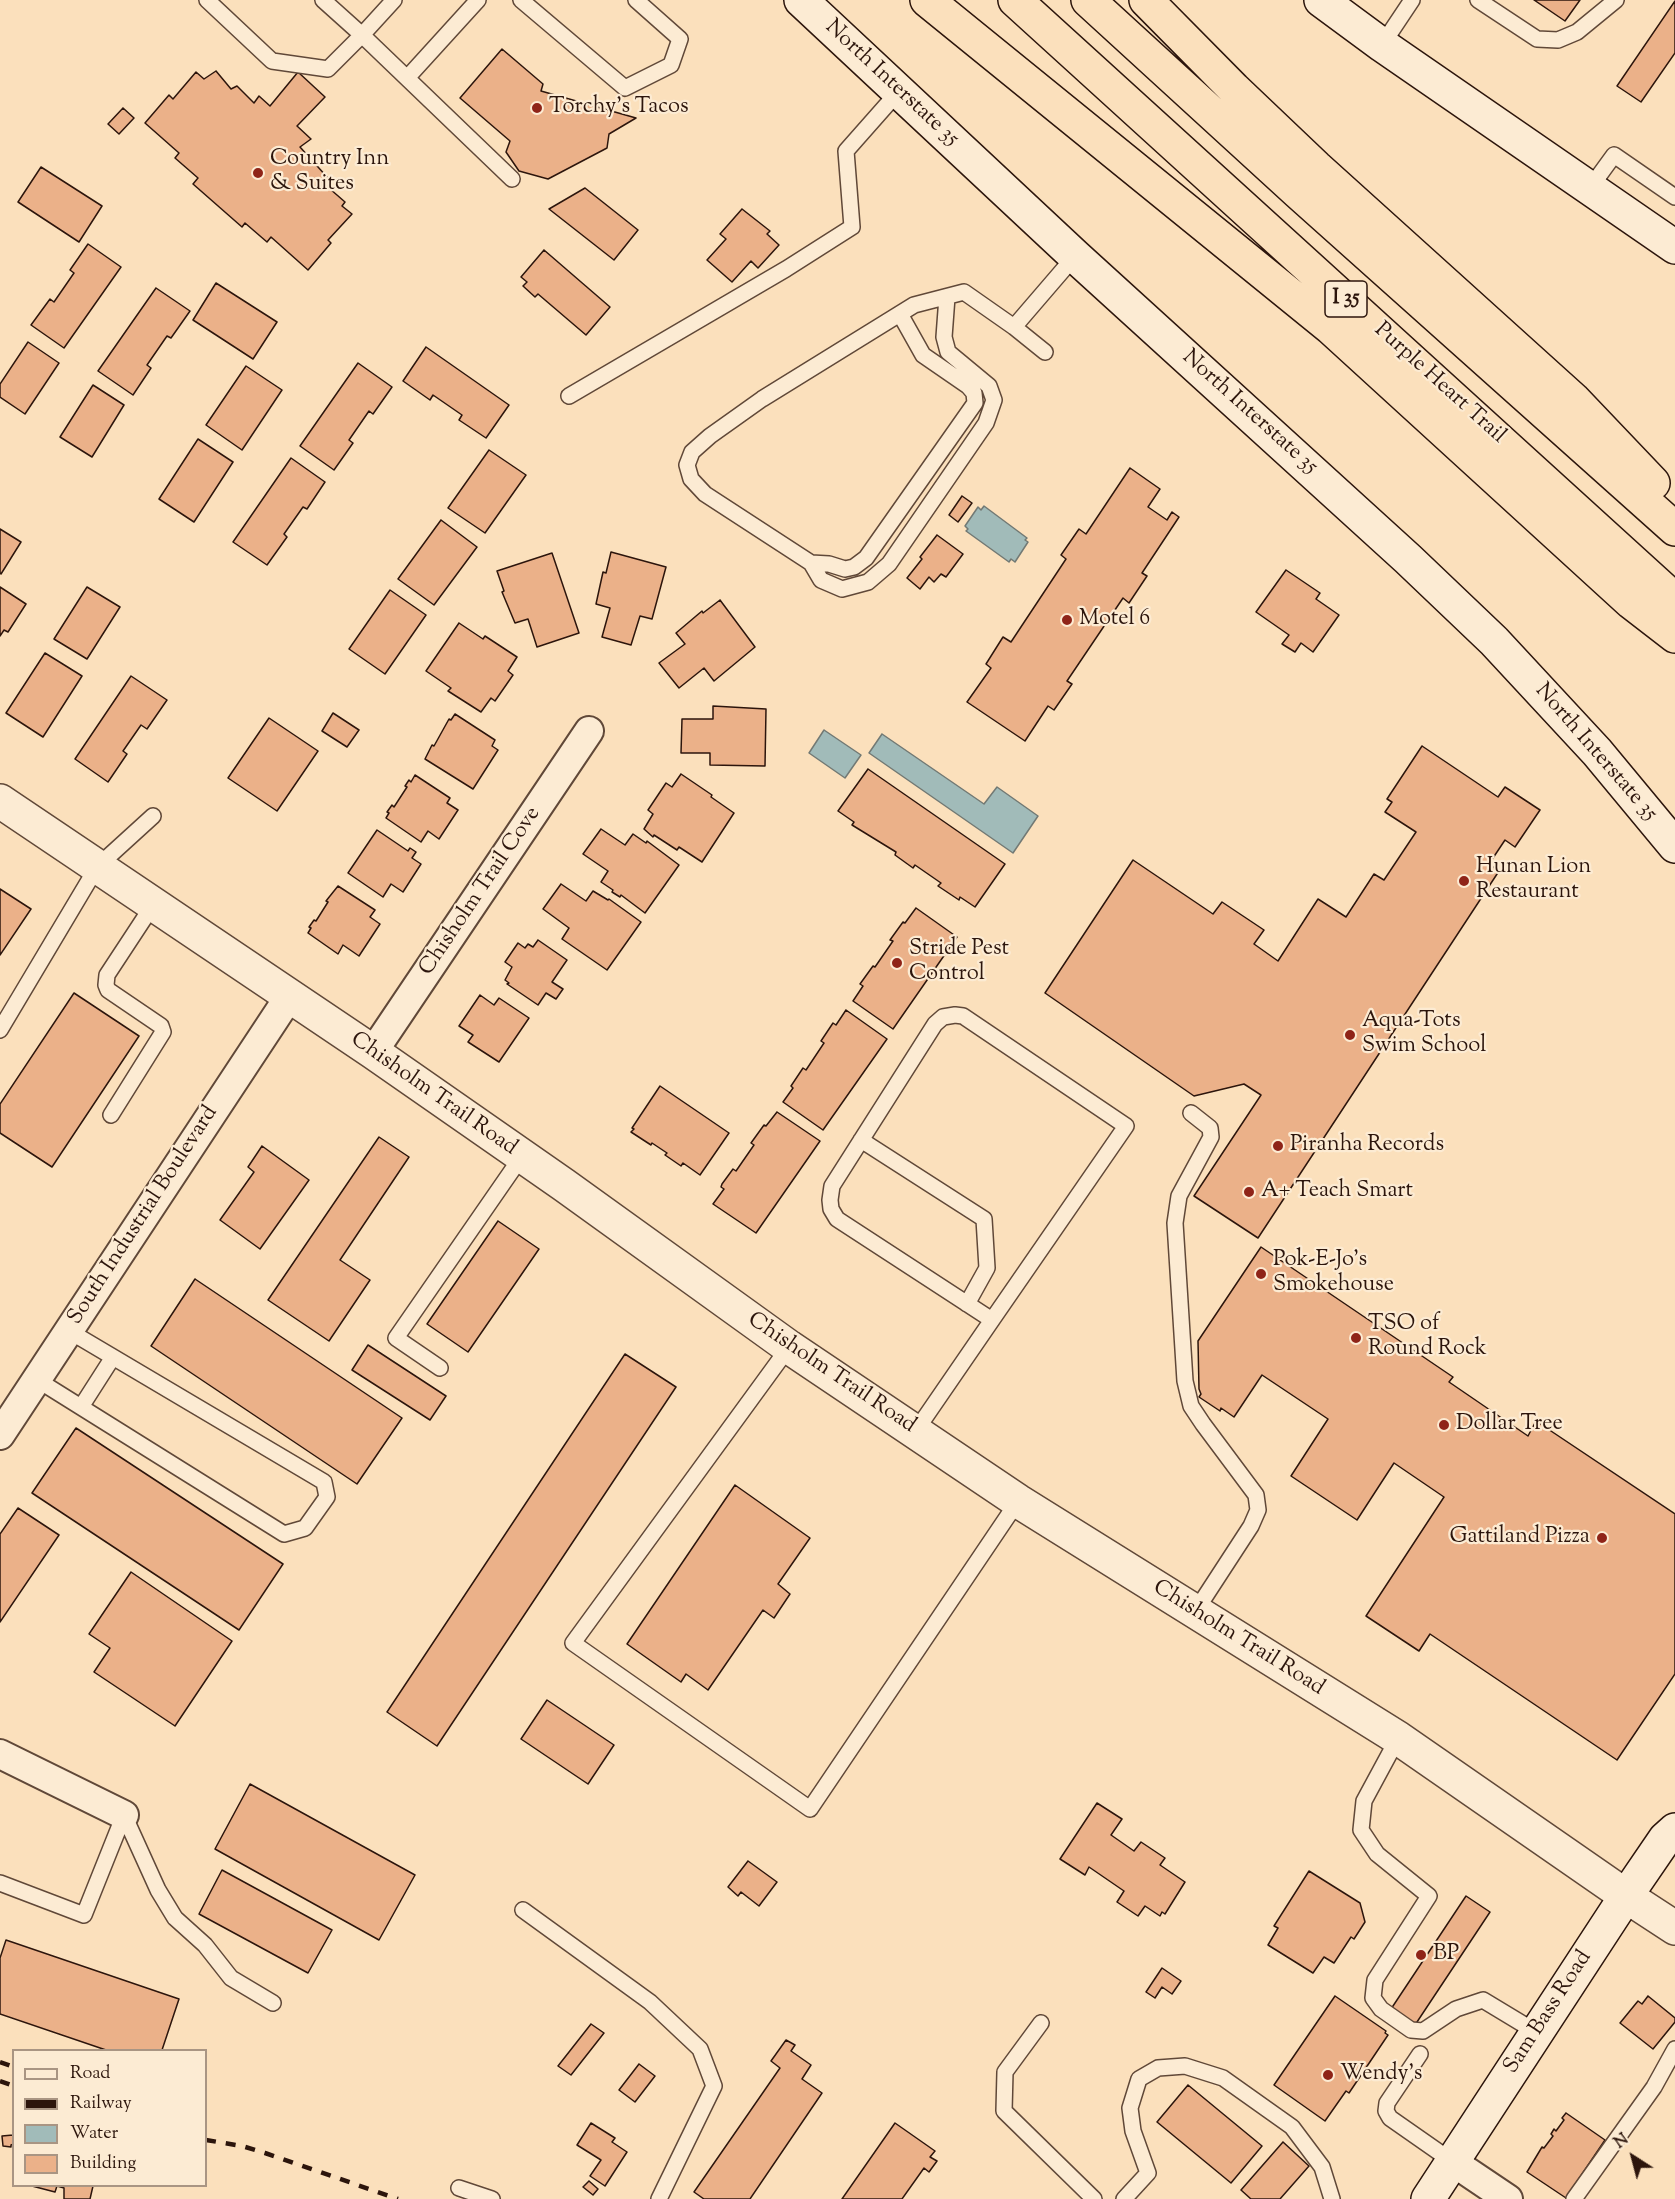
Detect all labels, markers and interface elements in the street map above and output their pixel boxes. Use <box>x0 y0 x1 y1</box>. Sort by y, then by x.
street label: North Interstate 35 <box>818 15 964 153</box>
place label: Torchy's Tacos <box>549 95 689 121</box>
marker: Torchy's Tacos <box>530 101 544 115</box>
place label: Country Inn & Suites <box>270 147 389 198</box>
marker: Country Inn & Suites <box>251 166 265 180</box>
road number: I 35 <box>1325 281 1367 317</box>
street label: Purple Heart Trail <box>1368 318 1510 450</box>
street label: North Interstate 35 <box>1176 345 1322 481</box>
place label: Motel 6 <box>1079 607 1150 633</box>
marker: Motel 6 <box>1060 613 1074 627</box>
street label: North Interstate 35 <box>1528 679 1662 827</box>
street label: Chisholm Trail Cove <box>415 803 547 981</box>
place label: Hunan Lion Restaurant <box>1476 855 1591 906</box>
marker: Hunan Lion Restaurant <box>1457 874 1471 888</box>
place label: Stride Pest Control <box>909 937 1009 988</box>
marker: Stride Pest Control <box>890 956 904 970</box>
place label: Aqua-Tots Swim School <box>1362 1009 1486 1060</box>
street label: Chisholm Trail Road <box>344 1028 522 1162</box>
marker: Aqua-Tots Swim School <box>1343 1028 1357 1042</box>
street label: South Industrial Boulevard <box>63 1102 225 1330</box>
place label: Piranha Records <box>1290 1133 1444 1159</box>
marker: Piranha Records <box>1271 1139 1285 1153</box>
place label: A+ Teach Smart <box>1261 1179 1413 1205</box>
marker: A+ Teach Smart <box>1242 1185 1256 1199</box>
place label: Pok-E-Jo’s Smokehouse <box>1273 1248 1394 1300</box>
marker: Pok-E-Jo’s Smokehouse <box>1254 1267 1268 1281</box>
street label: Chisholm Trail Road <box>742 1308 920 1440</box>
place label: TSO of Round Rock <box>1368 1312 1487 1364</box>
marker: TSO of Round Rock <box>1349 1331 1363 1345</box>
place label: Dollar Tree <box>1456 1412 1563 1438</box>
marker: Dollar Tree <box>1437 1418 1451 1432</box>
place label: Gattiland Pizza <box>1449 1525 1590 1551</box>
marker: Gattiland Pizza <box>1595 1531 1609 1545</box>
street label: Chisholm Trail Road <box>1147 1575 1329 1703</box>
place label: BP <box>1433 1942 1459 1968</box>
street label: Sam Bass Road <box>1499 1946 1599 2080</box>
marker: BP <box>1414 1948 1428 1962</box>
legend <box>12 2049 207 2187</box>
text: Road <box>70 2061 110 2087</box>
place label: Wendy's <box>1340 2062 1422 2088</box>
marker: Wendy's <box>1321 2068 1335 2082</box>
text: Railway <box>70 2091 132 2117</box>
text: Water <box>70 2121 118 2147</box>
north arrow <box>1603 2127 1663 2187</box>
text: N <box>1610 2129 1634 2155</box>
text: Building <box>70 2151 136 2177</box>

